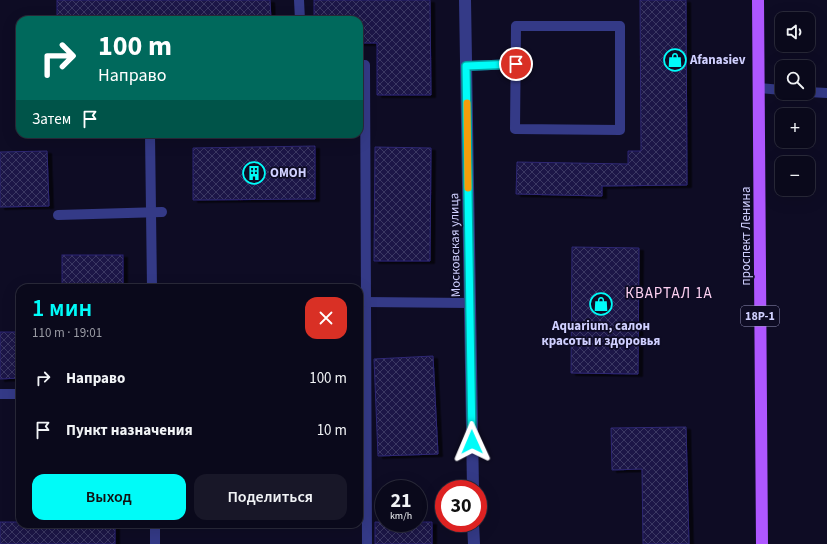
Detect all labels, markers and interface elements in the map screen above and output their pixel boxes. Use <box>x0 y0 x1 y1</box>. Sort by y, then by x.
map controls <box>775 12 815 196</box>
button: sound <box>775 12 815 52</box>
text: 100 m <box>98 26 172 66</box>
icon: right <box>32 32 84 84</box>
pin <box>499 47 533 81</box>
shop icon: Afanasiev <box>662 47 688 73</box>
place label: Afanasiev <box>689 51 746 69</box>
icon: arrive <box>505 53 527 75</box>
button: search <box>775 60 815 100</box>
text: Направо <box>98 63 166 88</box>
icon: arrive <box>79 108 101 130</box>
button: + <box>775 108 815 148</box>
text: Затем <box>32 109 71 130</box>
button: − <box>775 156 815 196</box>
building icon: ОМОН <box>241 160 267 186</box>
place label: ОМОН <box>270 164 306 182</box>
street label: проспект Ленина <box>737 187 755 285</box>
street label: Московская улица <box>445 193 465 297</box>
district label: КВАРТАЛ 1А <box>625 283 713 304</box>
text: 1 мин <box>32 291 92 326</box>
shop icon: Aquarium, салон красоты и здоровья <box>588 291 614 317</box>
button: close <box>305 297 347 339</box>
road number: 18Р-1 <box>741 306 779 326</box>
place label: Aquarium, салон красоты и здоровья <box>542 317 660 350</box>
text: 110 m · 19:01 <box>32 324 102 342</box>
icon: right <box>32 367 54 389</box>
text: Направо <box>66 368 125 389</box>
text: 100 m <box>309 368 347 389</box>
icon: arrive <box>32 419 54 441</box>
text: Пункт назначения <box>66 420 193 441</box>
text: 10 m <box>317 420 347 441</box>
position arrow <box>451 421 493 463</box>
button: Выход <box>32 474 186 520</box>
button: Поделиться <box>194 474 347 520</box>
speed limit sign: 30 <box>435 480 487 532</box>
text: 21 <box>390 487 412 515</box>
text: km/h <box>390 509 412 523</box>

